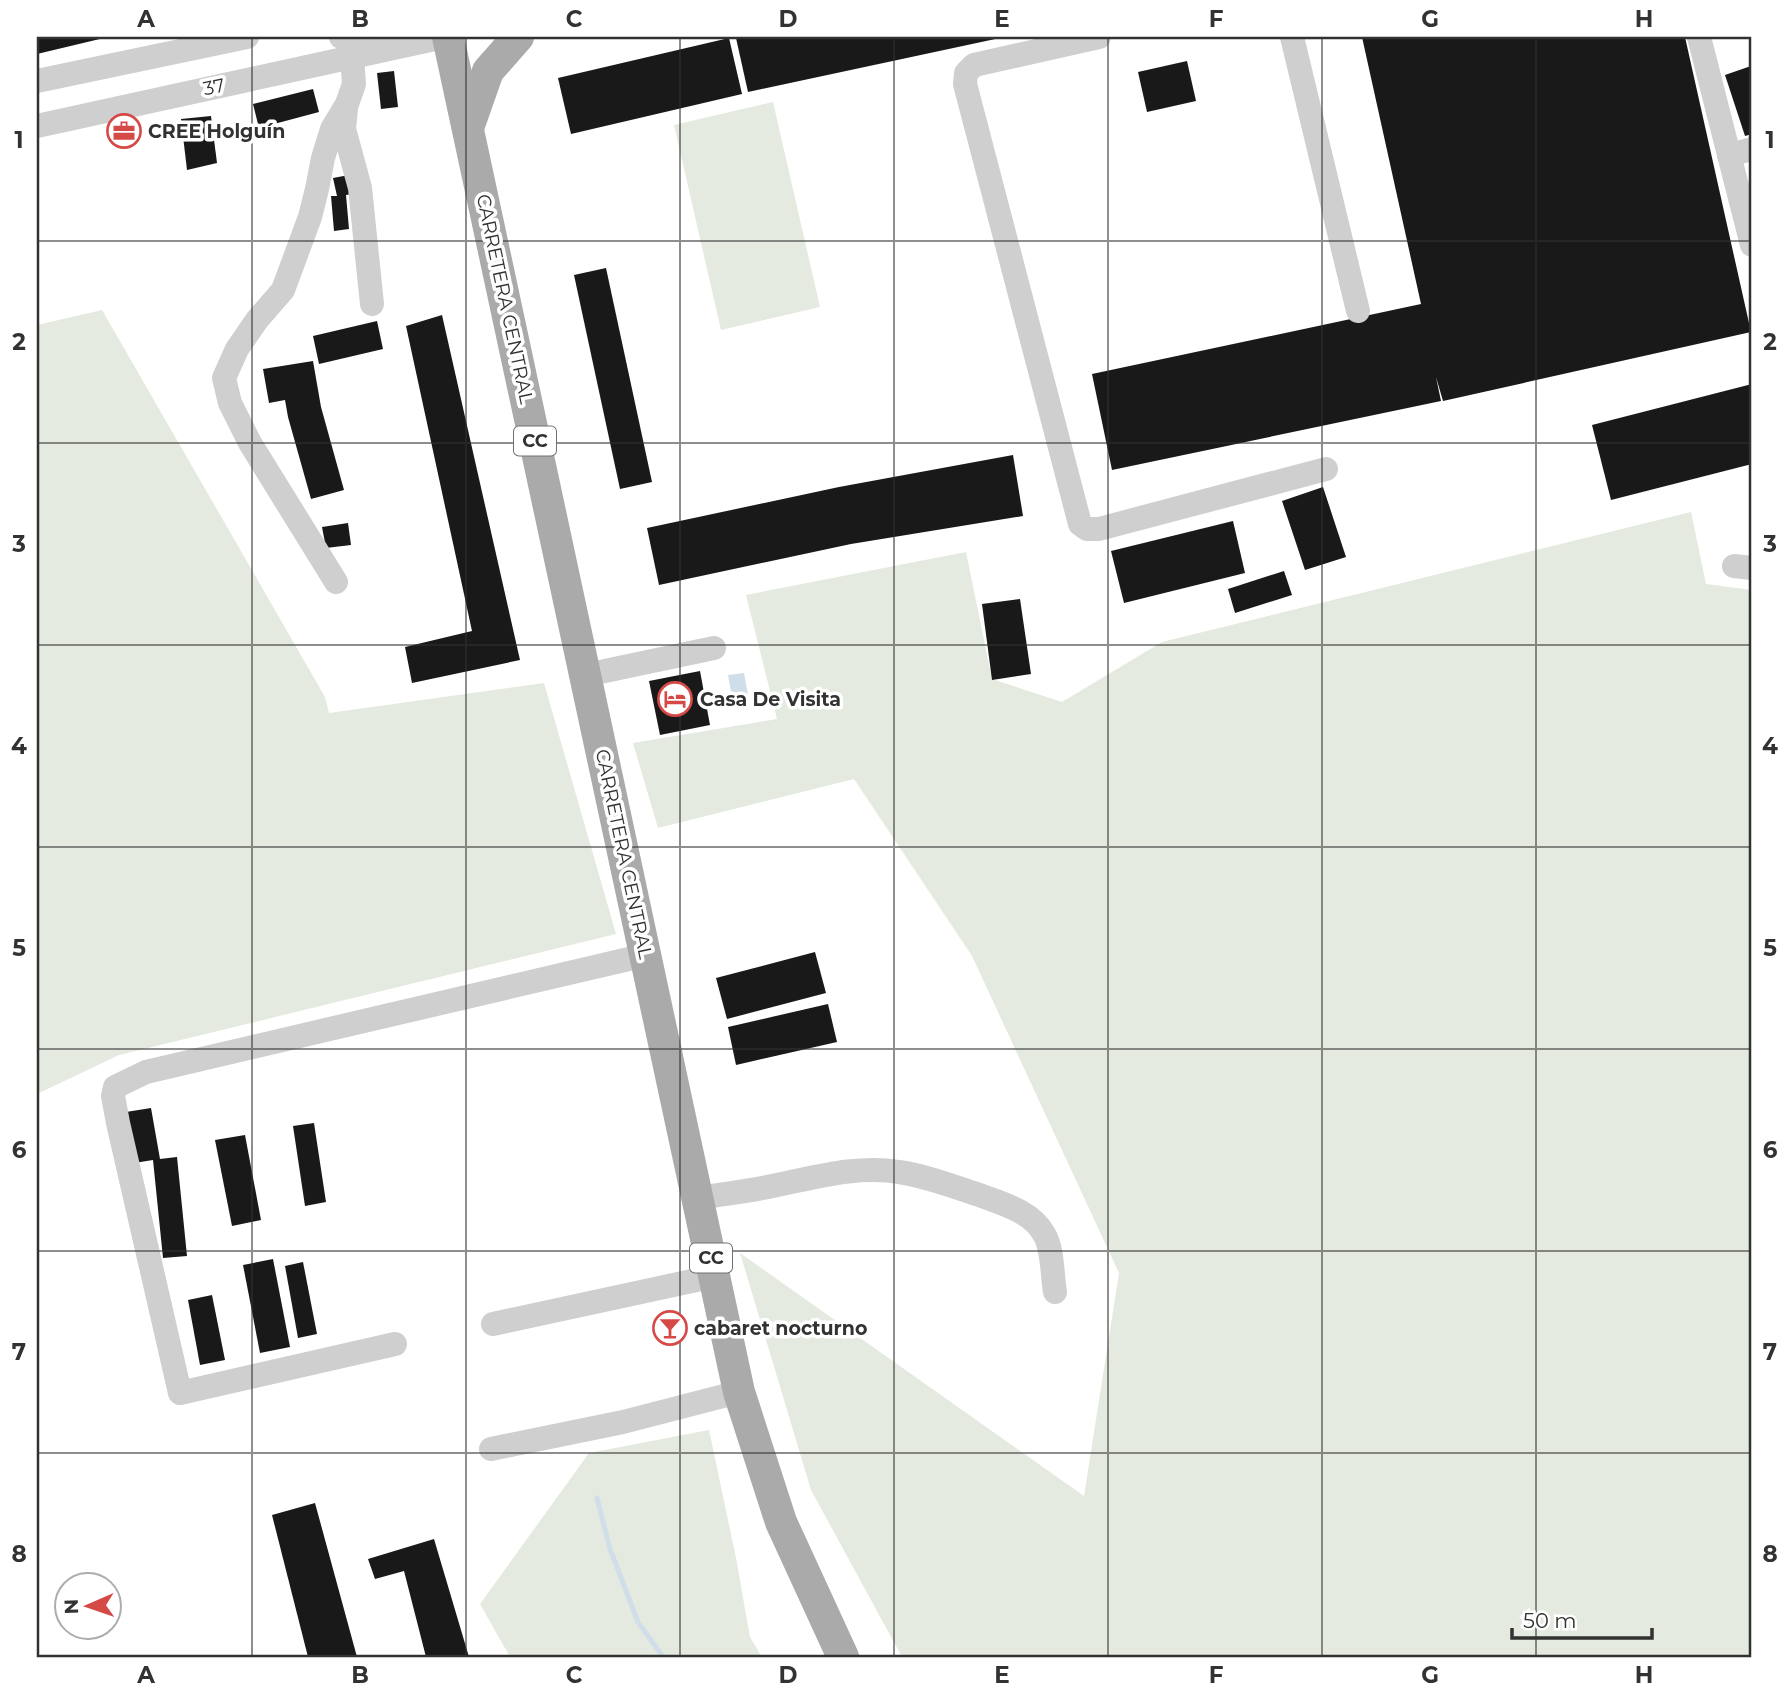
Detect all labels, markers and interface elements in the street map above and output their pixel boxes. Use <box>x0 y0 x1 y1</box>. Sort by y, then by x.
text: A <box>136 5 155 33</box>
text: B <box>351 5 369 33</box>
text: C <box>566 5 583 33</box>
text: D <box>779 5 798 33</box>
text: E <box>994 5 1010 33</box>
text: F <box>1209 5 1224 33</box>
text: G <box>1421 5 1439 33</box>
text: H <box>1635 5 1653 33</box>
street label: 37 <box>201 73 227 101</box>
office icon: CREE Holguín <box>105 112 143 150</box>
place label: CREE Holguín <box>148 120 285 143</box>
text: 1 <box>14 126 24 154</box>
text: 1 <box>1765 126 1775 154</box>
street label: CARRETERA CENTRAL <box>472 192 539 407</box>
text: 2 <box>12 328 26 356</box>
text: 2 <box>1763 328 1777 356</box>
road number: CC <box>514 426 556 456</box>
text: 3 <box>11 530 26 558</box>
text: 3 <box>1762 530 1777 558</box>
hotel icon: Casa De Visita <box>656 680 694 718</box>
place label: Casa De Visita <box>700 688 841 711</box>
text: 4 <box>11 732 27 760</box>
text: 4 <box>1762 732 1778 760</box>
street label: CARRETERA CENTRAL <box>591 747 658 962</box>
text: 5 <box>12 934 26 962</box>
text: 5 <box>1763 934 1777 962</box>
text: 6 <box>12 1136 27 1164</box>
text: 6 <box>1763 1136 1778 1164</box>
road number: CC <box>690 1244 732 1273</box>
bar icon: cabaret nocturno <box>651 1309 689 1347</box>
place label: cabaret nocturno <box>694 1317 867 1340</box>
text: 7 <box>12 1338 26 1366</box>
text: 7 <box>1763 1338 1777 1366</box>
text: 8 <box>11 1540 27 1568</box>
text: 8 <box>1762 1540 1778 1568</box>
north arrow <box>52 1572 122 1642</box>
scale bar <box>1512 1596 1652 1640</box>
text: N <box>60 1598 83 1615</box>
text: 50 m <box>1523 1608 1577 1633</box>
text: A <box>136 1661 155 1689</box>
text: B <box>351 1661 369 1689</box>
text: C <box>566 1661 583 1689</box>
text: D <box>779 1661 798 1689</box>
text: E <box>994 1661 1010 1689</box>
text: F <box>1209 1661 1224 1689</box>
text: G <box>1421 1661 1439 1689</box>
text: H <box>1635 1661 1653 1689</box>

